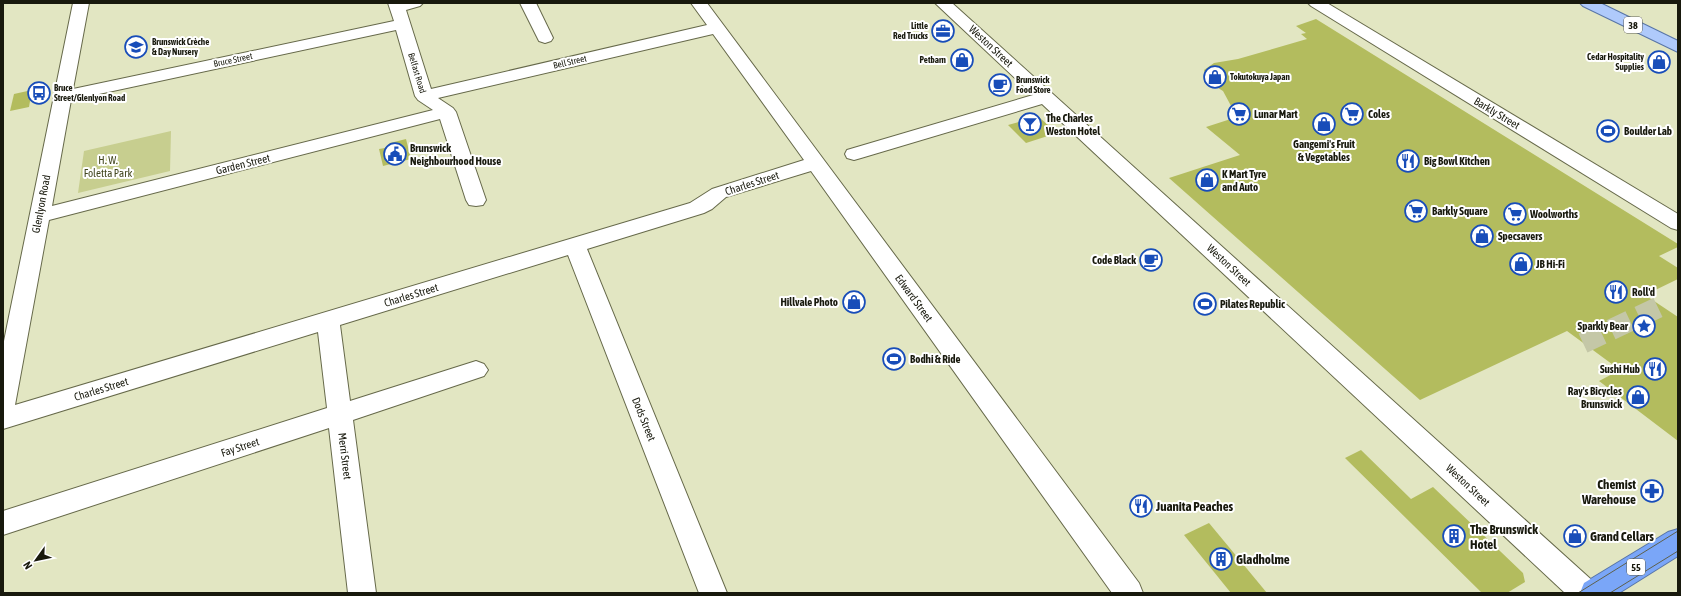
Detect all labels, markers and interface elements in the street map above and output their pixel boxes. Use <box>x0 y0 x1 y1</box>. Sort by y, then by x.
road number: 38 <box>1624 17 1642 33</box>
office icon: Little Red Trucks <box>930 18 956 44</box>
place label: Little Red Trucks <box>893 21 929 41</box>
street label: Weston Street <box>967 23 1015 69</box>
school or university icon: Brunswick Crèche & Day Nursery <box>123 34 149 60</box>
place label: Brunswick Crèche & Day Nursery <box>152 37 209 57</box>
shop icon: Petbarn <box>949 47 975 73</box>
shop icon: Cedar Hospitality Supplies <box>1646 49 1672 75</box>
street label: Bruce Street <box>213 51 254 69</box>
street label: Belfast Road <box>406 52 428 94</box>
place label: Cedar Hospitality Supplies <box>1587 52 1645 72</box>
street label: Bell Street <box>552 53 588 71</box>
place label: Petbarn <box>920 55 947 65</box>
shop icon: Tokutokuya Japan <box>1202 64 1228 90</box>
cafe icon: Brunswick Food Store <box>987 72 1013 98</box>
place label: Tokutokuya Japan <box>1230 72 1291 82</box>
place label: Brunswick Food Store <box>1016 75 1051 95</box>
bus stop icon: Bruce Street/Glenlyon Road <box>26 80 52 106</box>
place label: Bruce Street/Glenlyon Road <box>54 83 125 103</box>
street label: Barkly Street <box>1472 95 1522 131</box>
supermarket icon: Lunar Mart <box>1226 101 1252 127</box>
supermarket icon: Coles <box>1339 101 1365 127</box>
place label: Lunar Mart <box>1254 108 1298 120</box>
place label: Coles <box>1368 108 1390 120</box>
bar icon: The Charles Weston Hotel <box>1017 111 1043 137</box>
shop icon: Gangemi's Fruit & Vegetables <box>1311 111 1337 137</box>
place label: The Charles Weston Hotel <box>1045 112 1101 137</box>
sports icon: Boulder Lab <box>1595 118 1621 144</box>
place label: Boulder Lab <box>1624 125 1672 137</box>
place label: Gangemi's Fruit & Vegetables <box>1293 138 1356 163</box>
public building icon: Brunswick Neighbourhood House <box>382 141 408 167</box>
place label: Brunswick Neighbourhood House <box>410 142 501 167</box>
restaurant icon: Big Bowl Kitchen <box>1395 148 1421 174</box>
street label: Garden Street <box>215 151 271 177</box>
park label: H. W. Foletta Park <box>84 154 132 179</box>
place label: Big Bowl Kitchen <box>1424 155 1490 167</box>
shop icon: K Mart Tyre and Auto <box>1194 167 1220 193</box>
place label: K Mart Tyre and Auto <box>1222 168 1266 193</box>
street label: Charles Street <box>724 169 780 197</box>
street label: Glenlyon Road <box>29 174 53 234</box>
supermarket icon: Barkly Square <box>1403 198 1429 224</box>
supermarket icon: Woolworths <box>1502 201 1528 227</box>
place label: Barkly Square <box>1432 205 1488 217</box>
place label: Woolworths <box>1529 208 1578 220</box>
shop icon: Specsavers <box>1469 223 1495 249</box>
place label: Specsavers <box>1498 230 1543 242</box>
street label: Weston Street <box>1205 242 1253 288</box>
cafe icon: Code Black <box>1138 247 1164 273</box>
shop icon: JB Hi-Fi <box>1508 251 1534 277</box>
place label: Code Black <box>1092 254 1136 266</box>
place label: JB Hi-Fi <box>1535 258 1565 270</box>
street label: Edward Street <box>893 272 935 324</box>
restaurant icon: Roll'd <box>1603 279 1629 305</box>
street label: Charles Street <box>382 281 440 309</box>
place label: Roll'd <box>1632 286 1655 298</box>
shop icon: Hillvale Photo <box>841 289 867 315</box>
sports icon: Pilates Republic <box>1192 291 1218 317</box>
place label: Hillvale Photo <box>780 296 838 308</box>
place label: Pilates Republic <box>1220 298 1286 310</box>
place icon: Sparkly Bear <box>1631 313 1657 339</box>
place label: Sparkly Bear <box>1578 320 1629 332</box>
sports icon: Bodhi & Ride <box>881 346 907 372</box>
place label: Bodhi & Ride <box>910 353 960 365</box>
restaurant icon: Sushi Hub <box>1642 356 1668 382</box>
place label: Sushi Hub <box>1600 363 1640 375</box>
street label: Charles Street <box>72 375 130 403</box>
shop icon: Ray's Bicycles Brunswick <box>1625 384 1651 410</box>
place label: Ray's Bicycles Brunswick <box>1568 385 1622 410</box>
street label: Dods Street <box>630 395 658 443</box>
street label: Merri Street <box>336 432 354 480</box>
street label: Fay Street <box>219 435 261 459</box>
street label: Weston Street <box>1444 462 1492 508</box>
place label: Chemist Warehouse <box>1581 477 1636 507</box>
pharmacy icon: Chemist Warehouse <box>1639 478 1665 504</box>
restaurant icon: Juanita Peaches <box>1128 493 1154 519</box>
place label: Juanita Peaches <box>1155 499 1234 514</box>
place label: The Brunswick Hotel <box>1470 522 1538 552</box>
building icon: The Brunswick Hotel <box>1441 523 1467 549</box>
shop icon: Grand Cellars <box>1562 523 1588 549</box>
place label: Grand Cellars <box>1590 529 1654 544</box>
north arrow <box>16 540 56 580</box>
building icon: Gladholme <box>1208 546 1234 572</box>
place label: Gladholme <box>1236 552 1290 567</box>
text: N <box>21 559 34 571</box>
road number: 55 <box>1627 559 1645 575</box>

